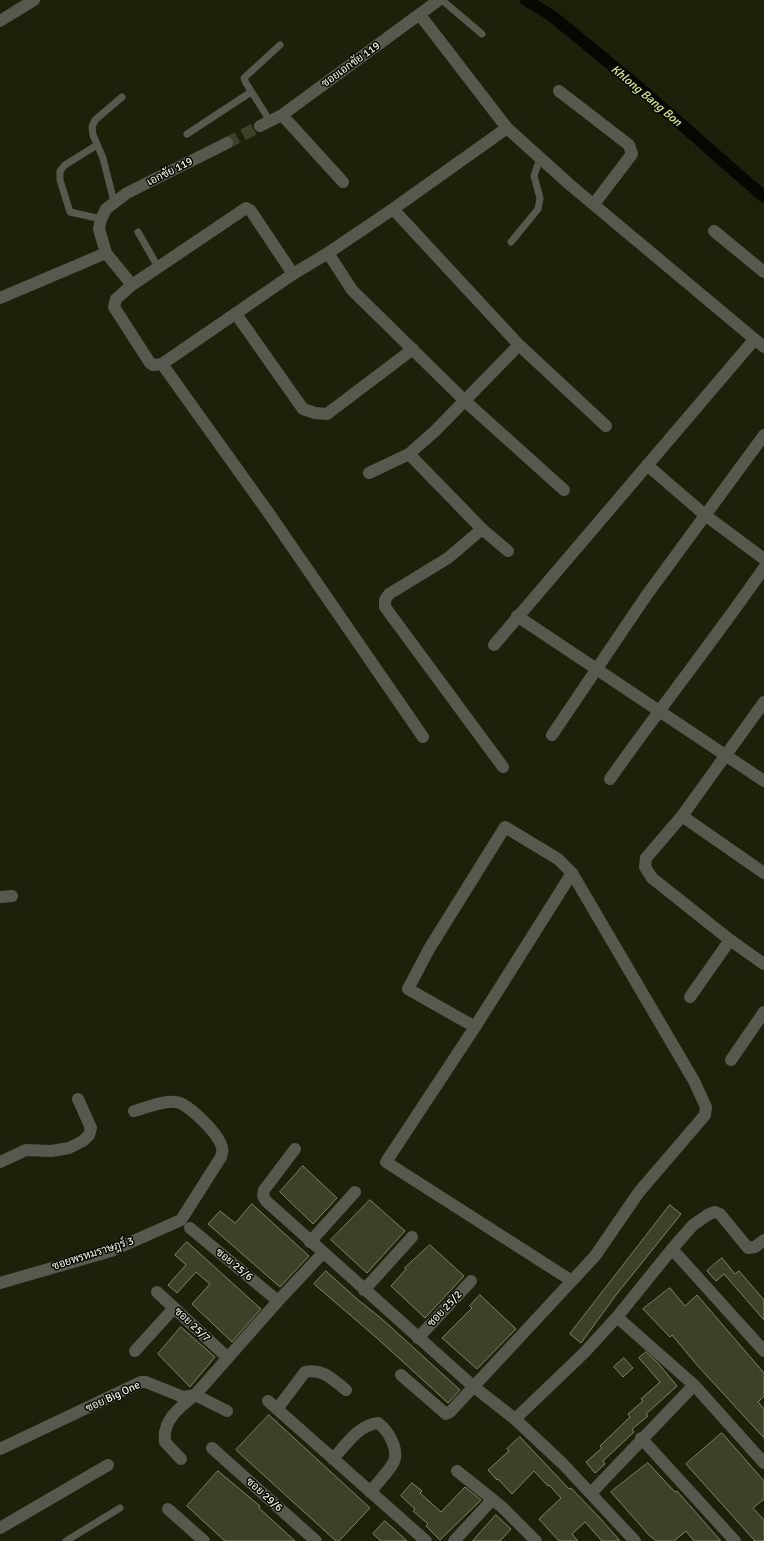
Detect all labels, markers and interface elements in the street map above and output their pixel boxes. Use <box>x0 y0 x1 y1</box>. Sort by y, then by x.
street label: ซอยเอกชัย 119 <box>319 39 383 91</box>
water label: Khlong Bang Bon <box>608 62 684 130</box>
street label: เอกชัย 119 <box>145 155 195 189</box>
street label: ซอยพรหมราษฎร์ 3 <box>51 1235 135 1273</box>
street label: ซอย 25/6 <box>213 1246 255 1284</box>
street label: ซอย 25/2 <box>425 1288 465 1330</box>
street label: ซอย 25/7 <box>171 1305 213 1345</box>
street label: ซอย Big One <box>84 1379 142 1415</box>
street label: ซอย 29/6 <box>243 1475 285 1515</box>

